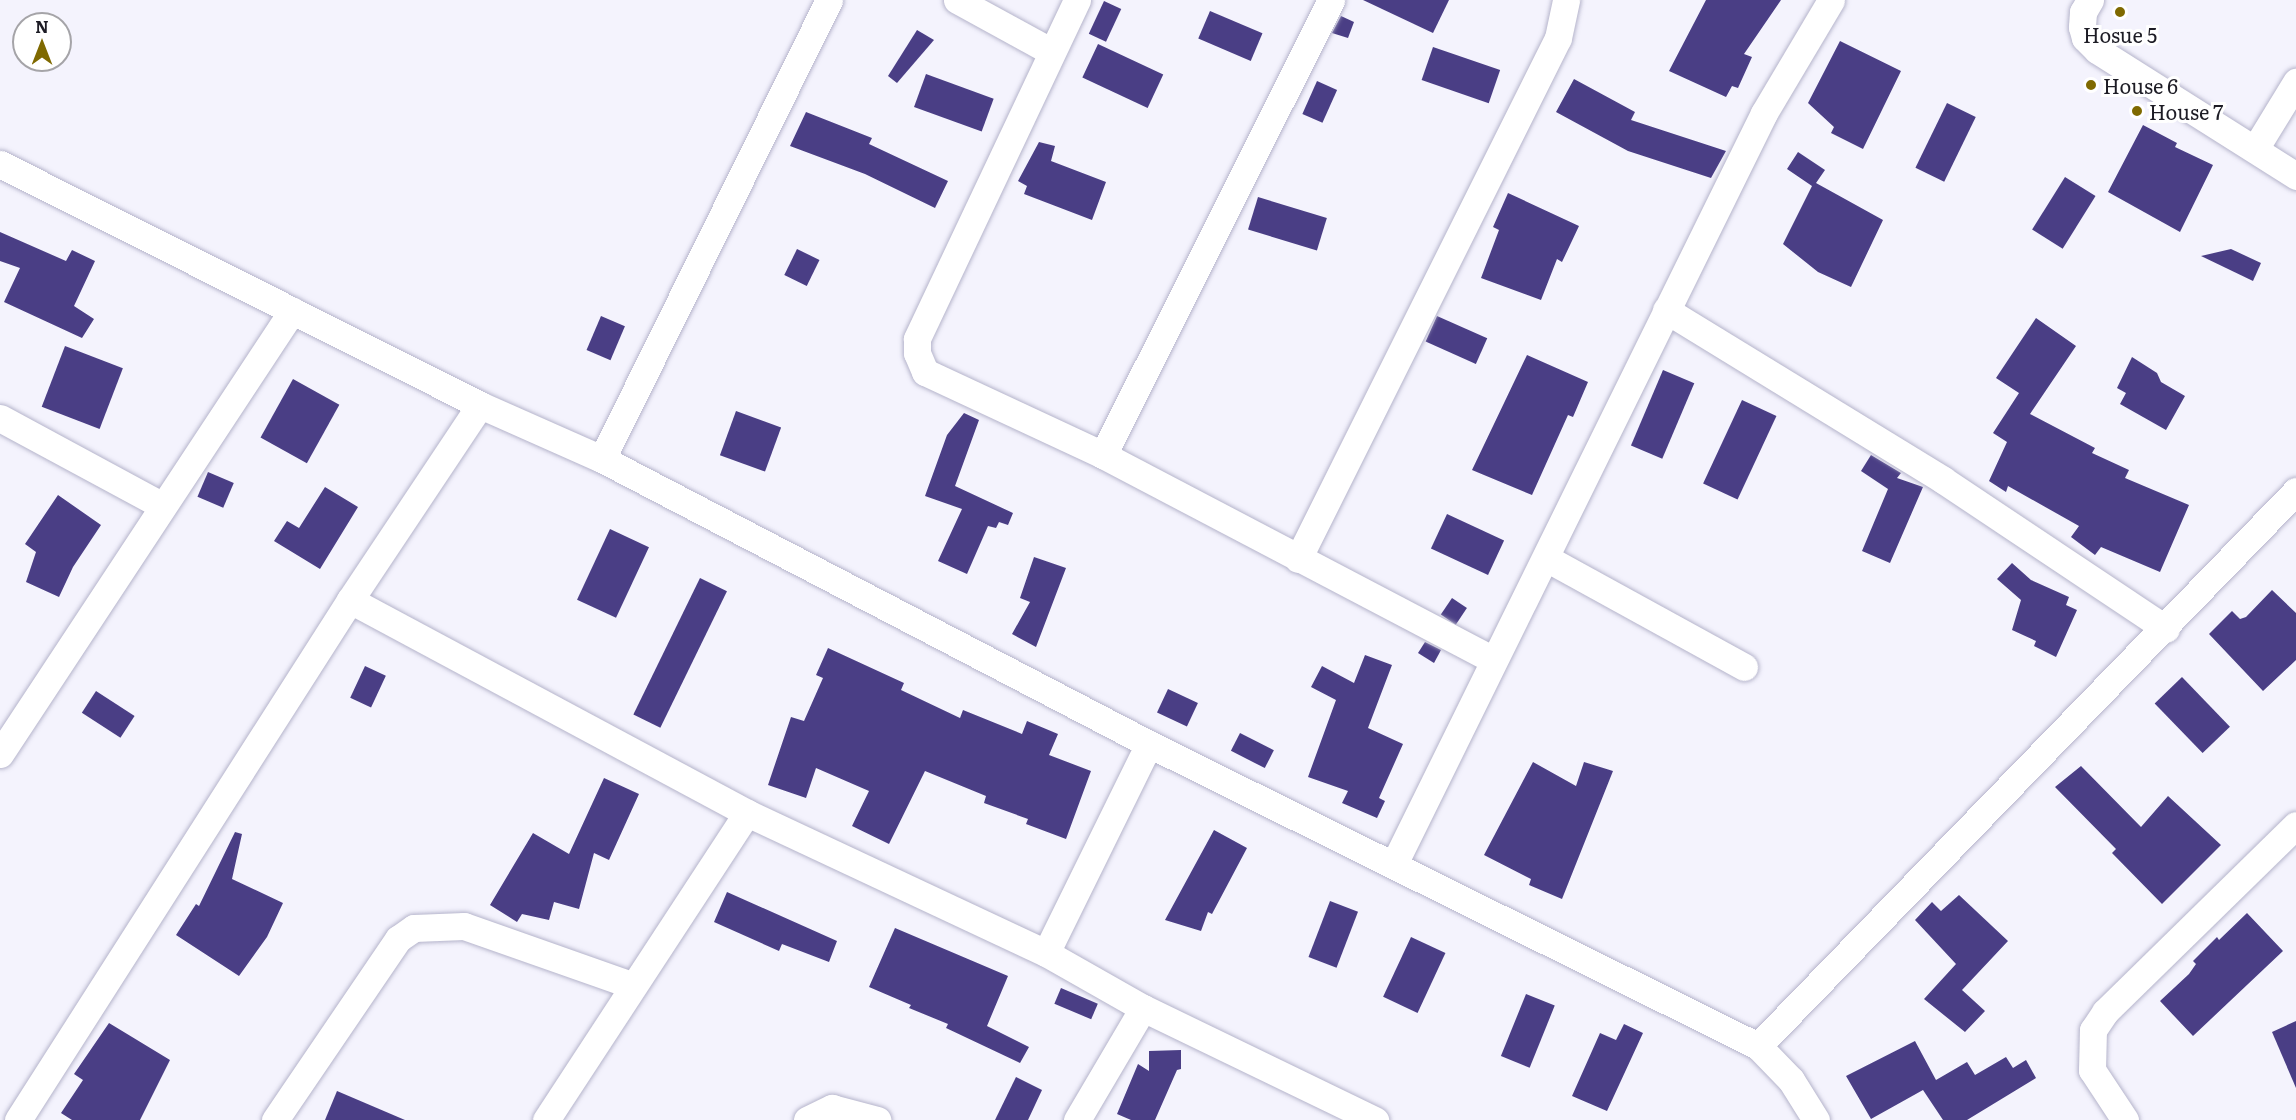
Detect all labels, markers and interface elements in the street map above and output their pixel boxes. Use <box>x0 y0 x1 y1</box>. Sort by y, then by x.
marker: Hosue 5 <box>2113 5 2127 19</box>
north arrow <box>12 12 72 72</box>
text: N <box>35 14 49 38</box>
place label: Hosue 5 <box>2083 22 2157 46</box>
place label: House 6 <box>2103 73 2178 97</box>
marker: House 6 <box>2084 78 2098 92</box>
place label: House 7 <box>2149 99 2223 123</box>
marker: House 7 <box>2130 104 2144 118</box>

